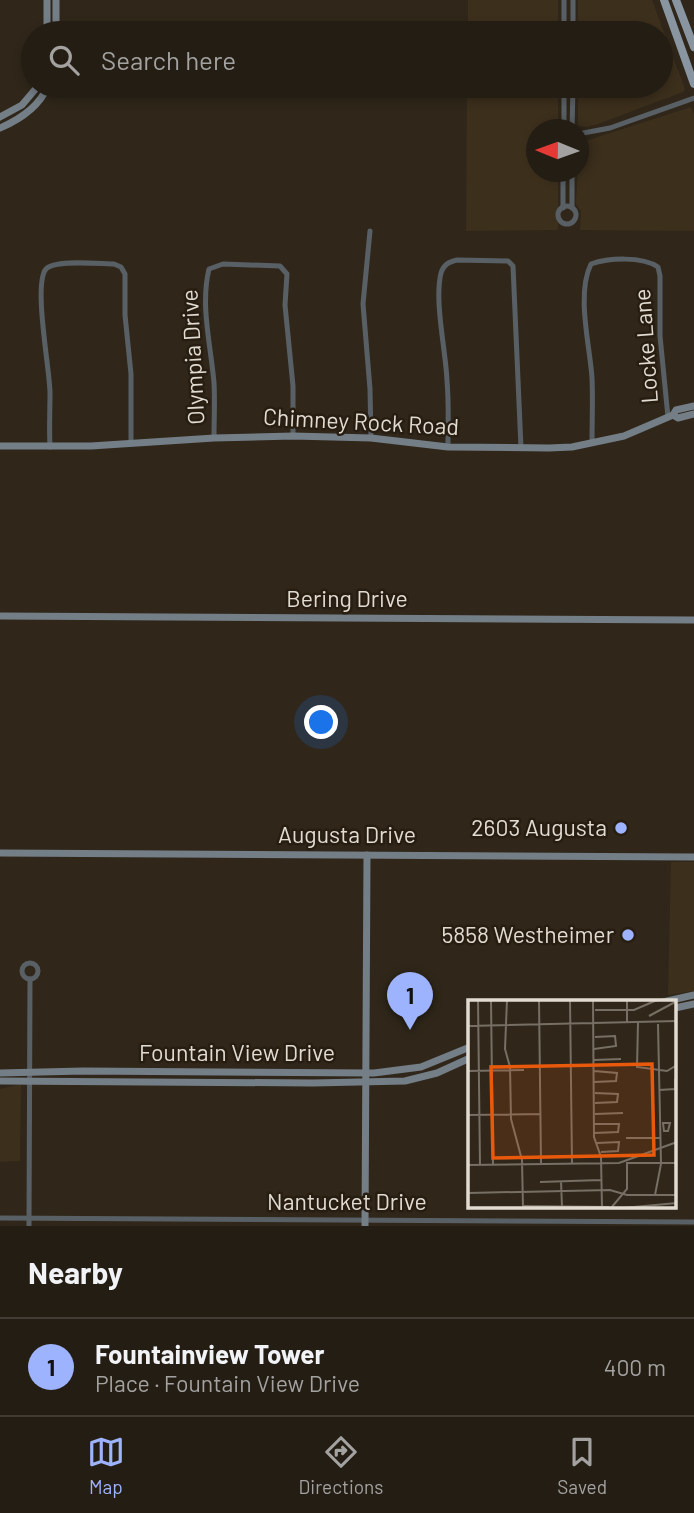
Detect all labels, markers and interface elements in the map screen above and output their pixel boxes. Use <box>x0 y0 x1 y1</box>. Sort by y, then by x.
search box <box>21 21 673 98</box>
icon: search <box>45 41 83 79</box>
text: Search here <box>101 44 236 75</box>
north arrow <box>526 119 589 182</box>
street label: Locke Lane <box>627 288 663 404</box>
street label: Olympia Drive <box>174 289 210 425</box>
street label: Chimney Rock Road <box>262 402 460 440</box>
street label: Bering Drive <box>286 584 408 612</box>
your location <box>304 705 338 739</box>
place label: 2603 Augusta <box>471 813 607 841</box>
street label: Augusta Drive <box>278 820 416 848</box>
marker: 2603 Augusta <box>613 820 629 836</box>
place label: 5858 Westheimer <box>441 920 615 948</box>
marker: 5858 Westheimer <box>620 927 636 943</box>
pin: 1 <box>387 972 433 1030</box>
inset map <box>468 1000 676 1208</box>
street label: Fountain View Drive <box>139 1038 335 1066</box>
street label: Nantucket Drive <box>267 1187 427 1215</box>
text: Nearby <box>28 1254 123 1290</box>
text: Fountainview Tower <box>95 1338 324 1369</box>
text: 1 <box>47 1353 55 1381</box>
text: 400 m <box>604 1353 666 1381</box>
text: Place · Fountain View Drive <box>95 1369 360 1397</box>
tab: Map <box>87 1433 125 1498</box>
tab: Directions <box>299 1433 384 1498</box>
tab: Saved <box>557 1433 607 1498</box>

